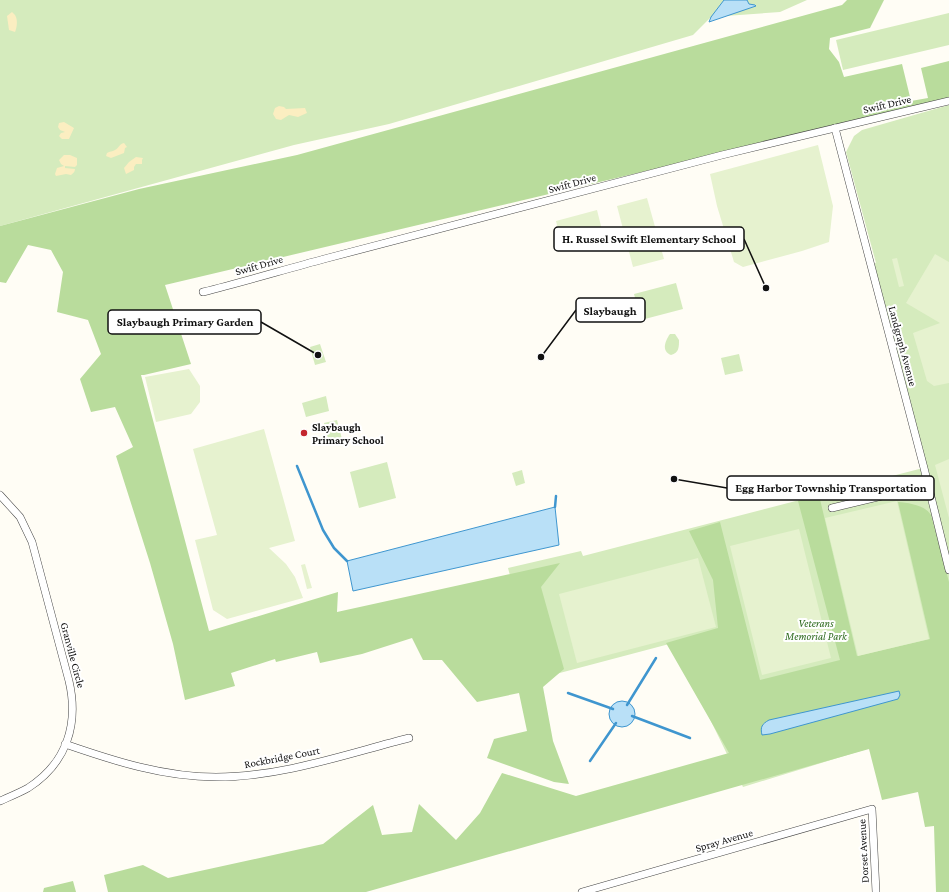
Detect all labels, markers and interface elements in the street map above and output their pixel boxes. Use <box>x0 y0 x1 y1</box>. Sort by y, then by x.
street label: Swift Drive <box>862 93 912 115</box>
street label: Swift Drive <box>547 171 597 195</box>
callout: H. Russel Swift Elementary School <box>554 227 744 251</box>
text: H. Russel Swift Elementary School <box>562 232 737 246</box>
street label: Swift Drive <box>234 252 284 278</box>
callout: Slaybaugh <box>576 298 645 322</box>
text: Slaybaugh <box>583 304 637 318</box>
street label: Landgraph Avenue <box>886 305 920 388</box>
callout: Slaybaugh Primary Garden <box>108 310 261 334</box>
text: Slaybaugh Primary Garden <box>117 315 253 329</box>
place label: Slaybaugh Primary School <box>312 421 384 446</box>
marker: Slaybaugh Primary School <box>299 428 309 438</box>
callout: Egg Harbor Township Transportation <box>727 476 934 500</box>
text: Egg Harbor Township Transportation <box>735 481 927 495</box>
park label: Veterans Memorial Park <box>784 617 848 642</box>
street label: Granville Circle <box>58 621 88 689</box>
street label: Rockbridge Court <box>243 744 321 771</box>
street label: Dorset Avenue <box>855 819 871 883</box>
street label: Spray Avenue <box>694 826 755 855</box>

